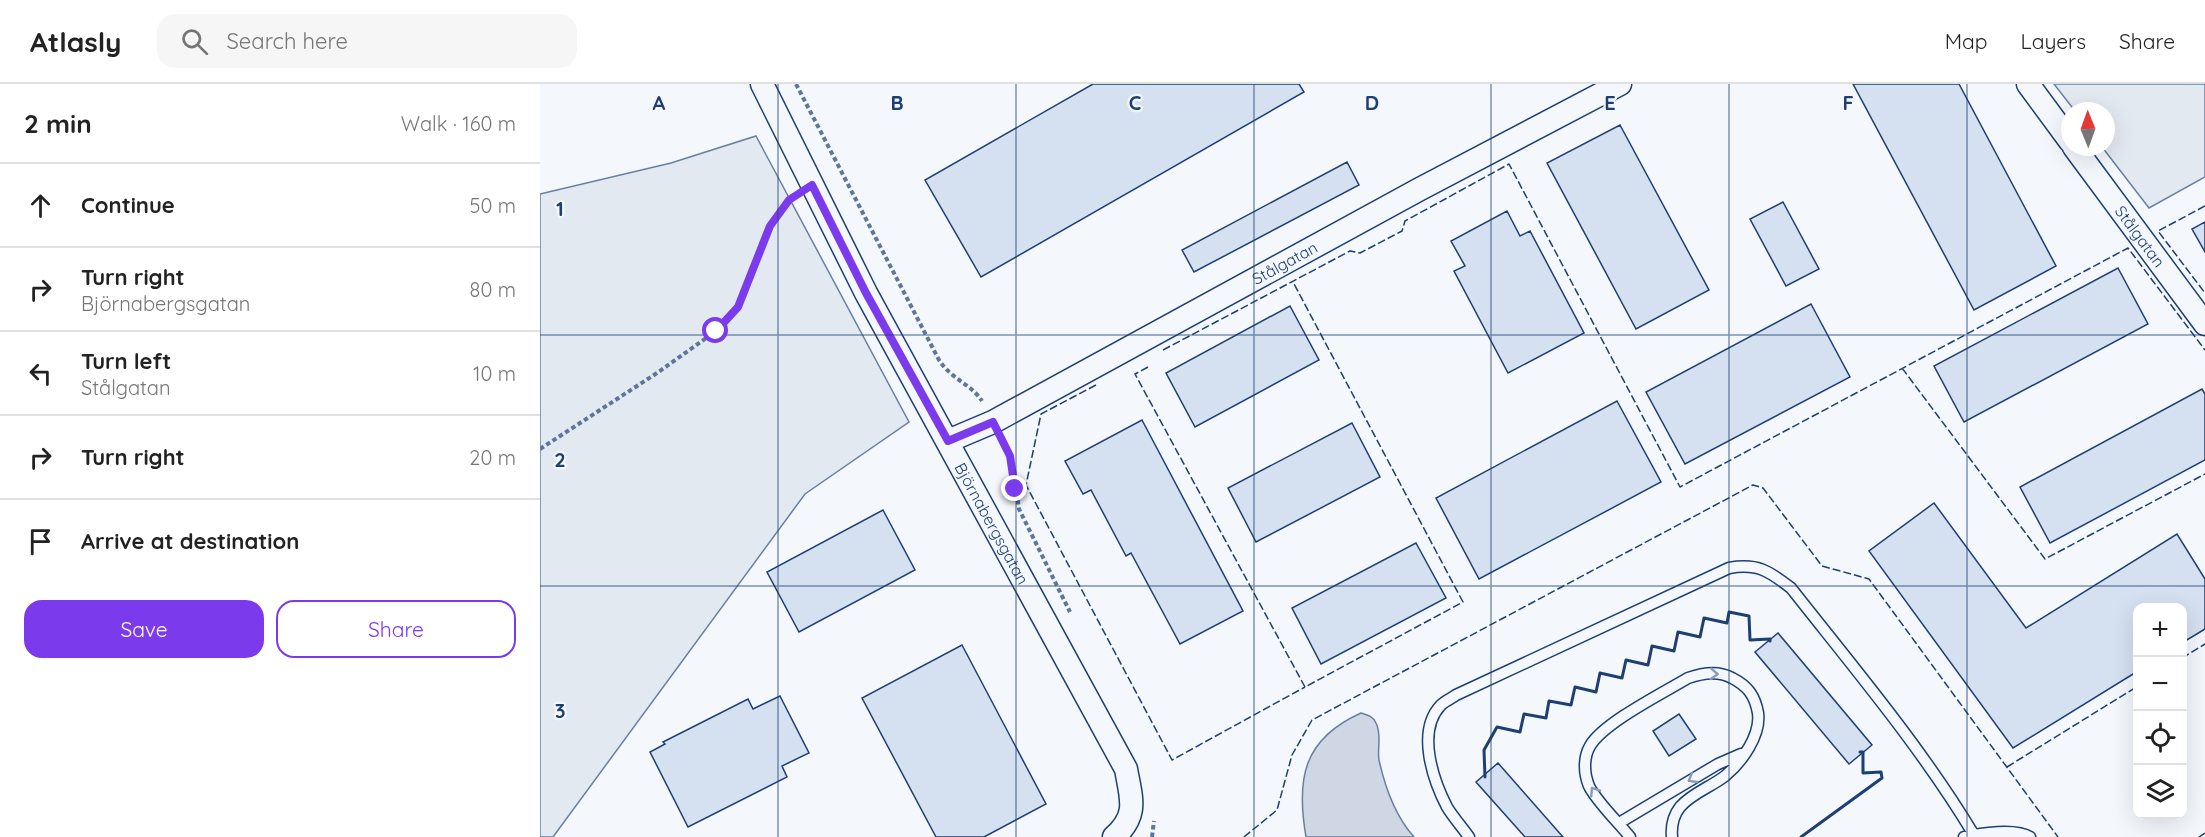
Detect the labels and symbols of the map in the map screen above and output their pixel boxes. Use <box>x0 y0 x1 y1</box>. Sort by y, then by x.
text: A <box>653 90 666 115</box>
text: B <box>890 90 904 115</box>
text: C <box>1129 90 1142 115</box>
text: D <box>1365 90 1379 115</box>
text: E <box>1604 90 1616 115</box>
text: F <box>1842 90 1854 115</box>
north arrow <box>2061 102 2115 156</box>
text: 1 <box>556 196 564 221</box>
street label: Stålgatan <box>2111 201 2169 271</box>
street label: Stålgatan <box>1248 237 1321 289</box>
route start <box>702 317 728 343</box>
text: 2 <box>554 447 566 472</box>
street label: Björnabergsgatan <box>951 459 1033 588</box>
route end <box>1001 475 1027 501</box>
one-way arrow <box>1709 667 1718 680</box>
text: 3 <box>555 698 565 723</box>
one-way arrow <box>1688 772 1698 784</box>
one-way arrow <box>1590 787 1601 798</box>

